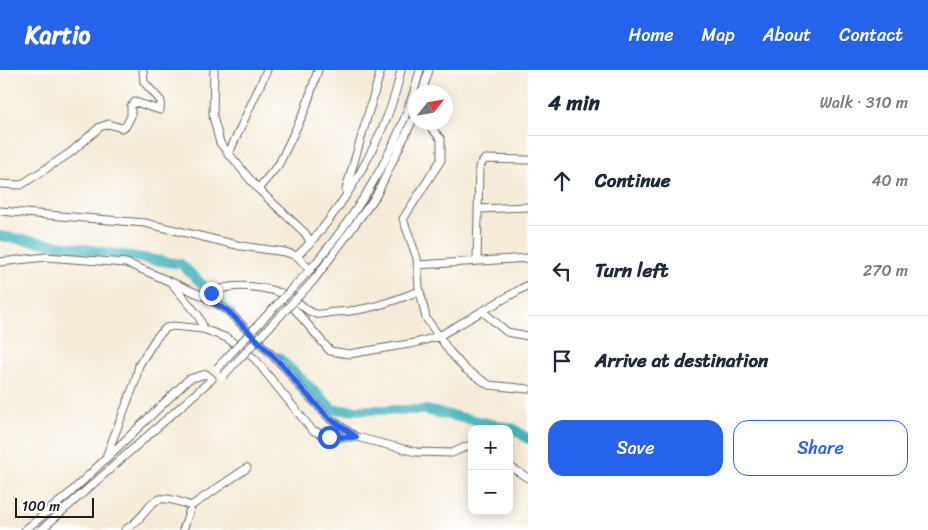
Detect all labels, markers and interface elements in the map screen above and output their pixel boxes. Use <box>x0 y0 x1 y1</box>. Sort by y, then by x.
text: Kartio <box>25 14 90 56</box>
text: Home <box>629 19 674 51</box>
text: Map <box>702 19 735 51</box>
text: About <box>763 19 811 51</box>
text: Contact <box>839 19 903 51</box>
text: 4 min <box>548 84 600 122</box>
north arrow <box>408 85 453 130</box>
text: Walk · 310 m <box>820 88 908 117</box>
text: Continue <box>595 164 671 197</box>
text: 40 m <box>871 166 908 195</box>
icon: ahead <box>548 167 576 195</box>
text: Turn left <box>595 254 668 287</box>
text: 270 m <box>863 256 908 285</box>
icon: left <box>548 257 576 285</box>
route end <box>200 282 223 305</box>
text: Arrive at destination <box>595 344 768 377</box>
icon: arrive <box>548 347 576 375</box>
button: Save <box>548 420 723 476</box>
button: Share <box>733 420 908 476</box>
map controls <box>468 425 513 515</box>
button: + <box>468 425 513 470</box>
route start <box>318 426 341 449</box>
button: − <box>468 470 513 515</box>
text: 100 m <box>22 494 60 519</box>
scale bar <box>15 495 94 518</box>

